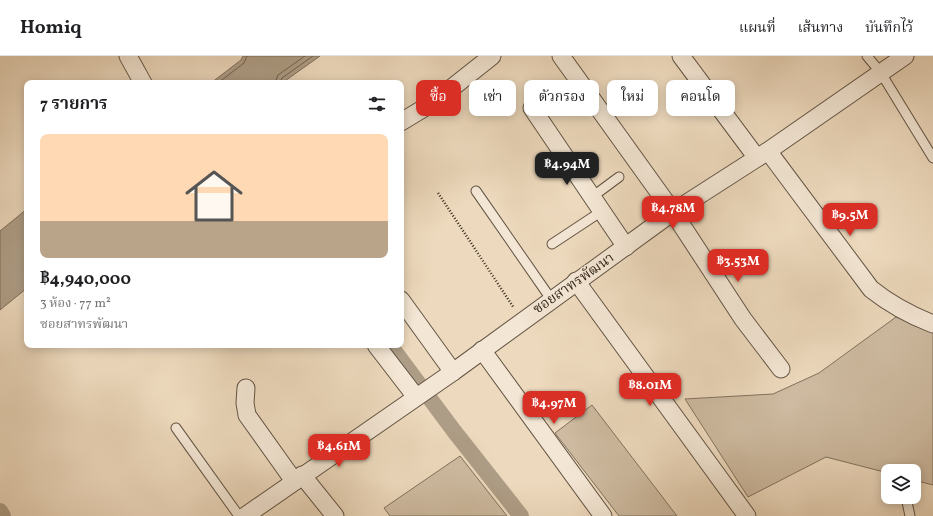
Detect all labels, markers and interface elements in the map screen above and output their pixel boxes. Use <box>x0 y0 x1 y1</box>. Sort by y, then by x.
text: Homiq <box>20 15 82 41</box>
text: แผนที่ <box>739 19 776 38</box>
text: เส้นทาง <box>798 19 843 38</box>
text: บันทึกไว้ <box>865 19 913 38</box>
chip: ซื้อ <box>416 80 461 116</box>
chip: เช่า <box>469 80 516 116</box>
chip: ตัวกรอง <box>524 80 599 116</box>
chip: ใหม่ <box>607 80 658 116</box>
chip: คอนโด <box>666 80 735 116</box>
text: 7 รายการ <box>40 93 108 116</box>
icon: filters <box>366 93 388 115</box>
pin: ฿4.94M <box>534 152 600 186</box>
text: ฿4.94M <box>544 156 590 174</box>
icon: home <box>178 160 250 232</box>
pin: ฿4.78M <box>640 196 706 230</box>
text: ฿4.78M <box>651 200 695 218</box>
pin: ฿9.5M <box>822 203 878 237</box>
text: ฿9.5M <box>832 207 868 225</box>
street label: ซอยสาทรพัฒนา <box>530 249 618 319</box>
pin: ฿3.53M <box>705 249 771 283</box>
text: ฿3.53M <box>717 253 759 271</box>
text: ฿4,940,000 <box>40 268 131 291</box>
text: 3 ห้อง · 77 m² <box>40 295 111 313</box>
text: ซอยสาทรพัฒนา <box>40 316 128 334</box>
pin: ฿8.01M <box>617 373 683 407</box>
text: ฿8.01M <box>628 377 672 395</box>
pin: ฿4.97M <box>521 391 587 425</box>
text: ฿4.97M <box>532 395 576 413</box>
pin: ฿4.61M <box>306 434 372 468</box>
text: ฿4.61M <box>317 438 361 456</box>
map controls <box>881 464 921 504</box>
button: layers <box>881 464 921 504</box>

